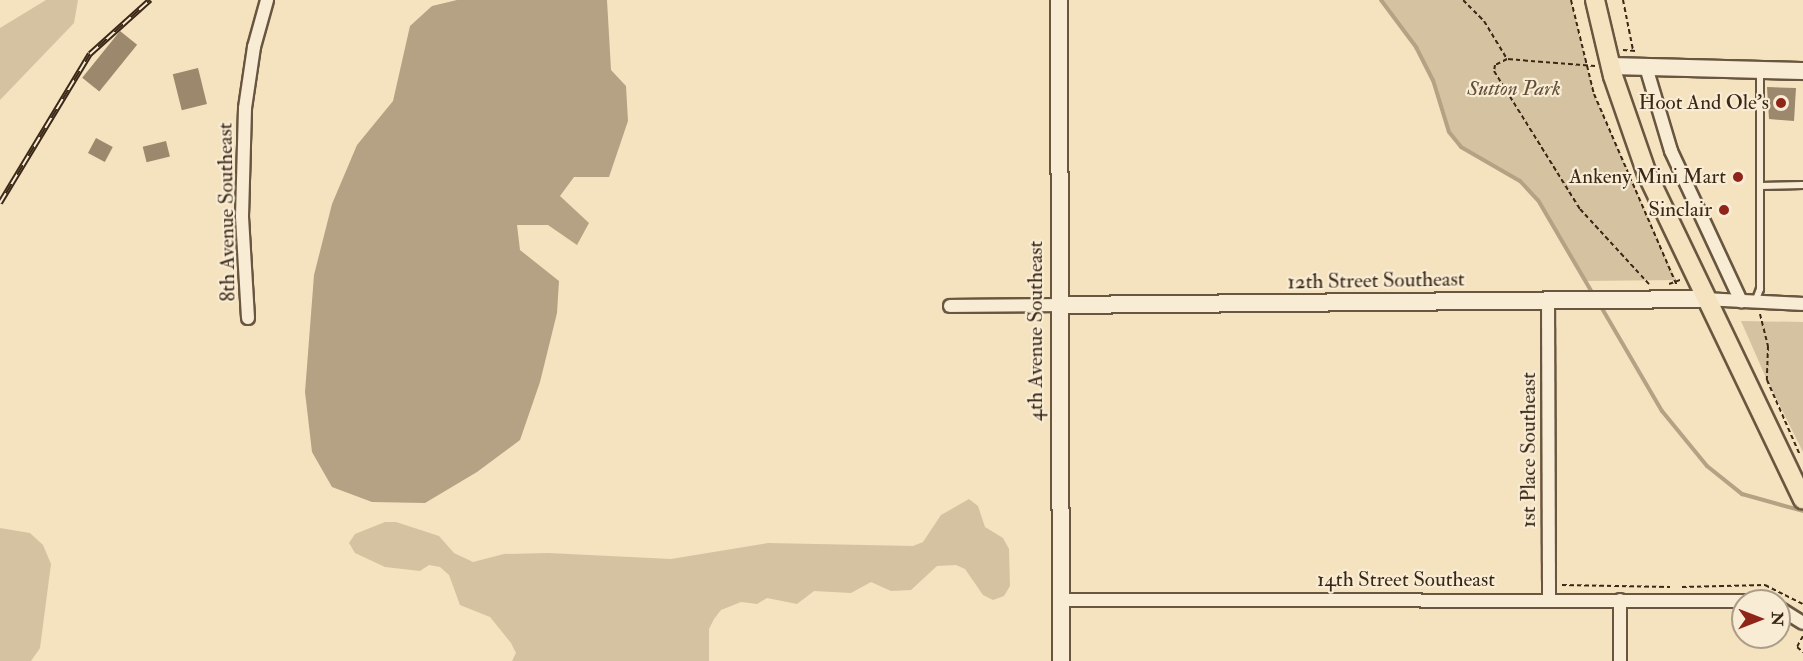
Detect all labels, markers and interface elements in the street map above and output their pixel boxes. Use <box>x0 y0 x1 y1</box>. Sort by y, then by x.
park label: Sutton Park <box>1467 76 1561 102</box>
place label: Hoot And Ole's <box>1638 90 1769 116</box>
marker: Hoot And Ole's <box>1774 96 1788 110</box>
street label: 8th Avenue Southeast <box>213 122 241 302</box>
place label: Ankeny Mini Mart <box>1569 164 1726 190</box>
marker: Ankeny Mini Mart <box>1731 170 1745 184</box>
place label: Sinclair <box>1648 197 1712 223</box>
marker: Sinclair <box>1717 203 1731 217</box>
street label: 4th Avenue Southeast <box>1023 241 1049 421</box>
street label: 12th Street Southeast <box>1287 267 1465 295</box>
street label: 1st Place Southeast <box>1516 372 1542 528</box>
street label: 14th Street Southeast <box>1317 567 1495 593</box>
north arrow <box>1731 589 1791 649</box>
text: N <box>1767 612 1787 626</box>

